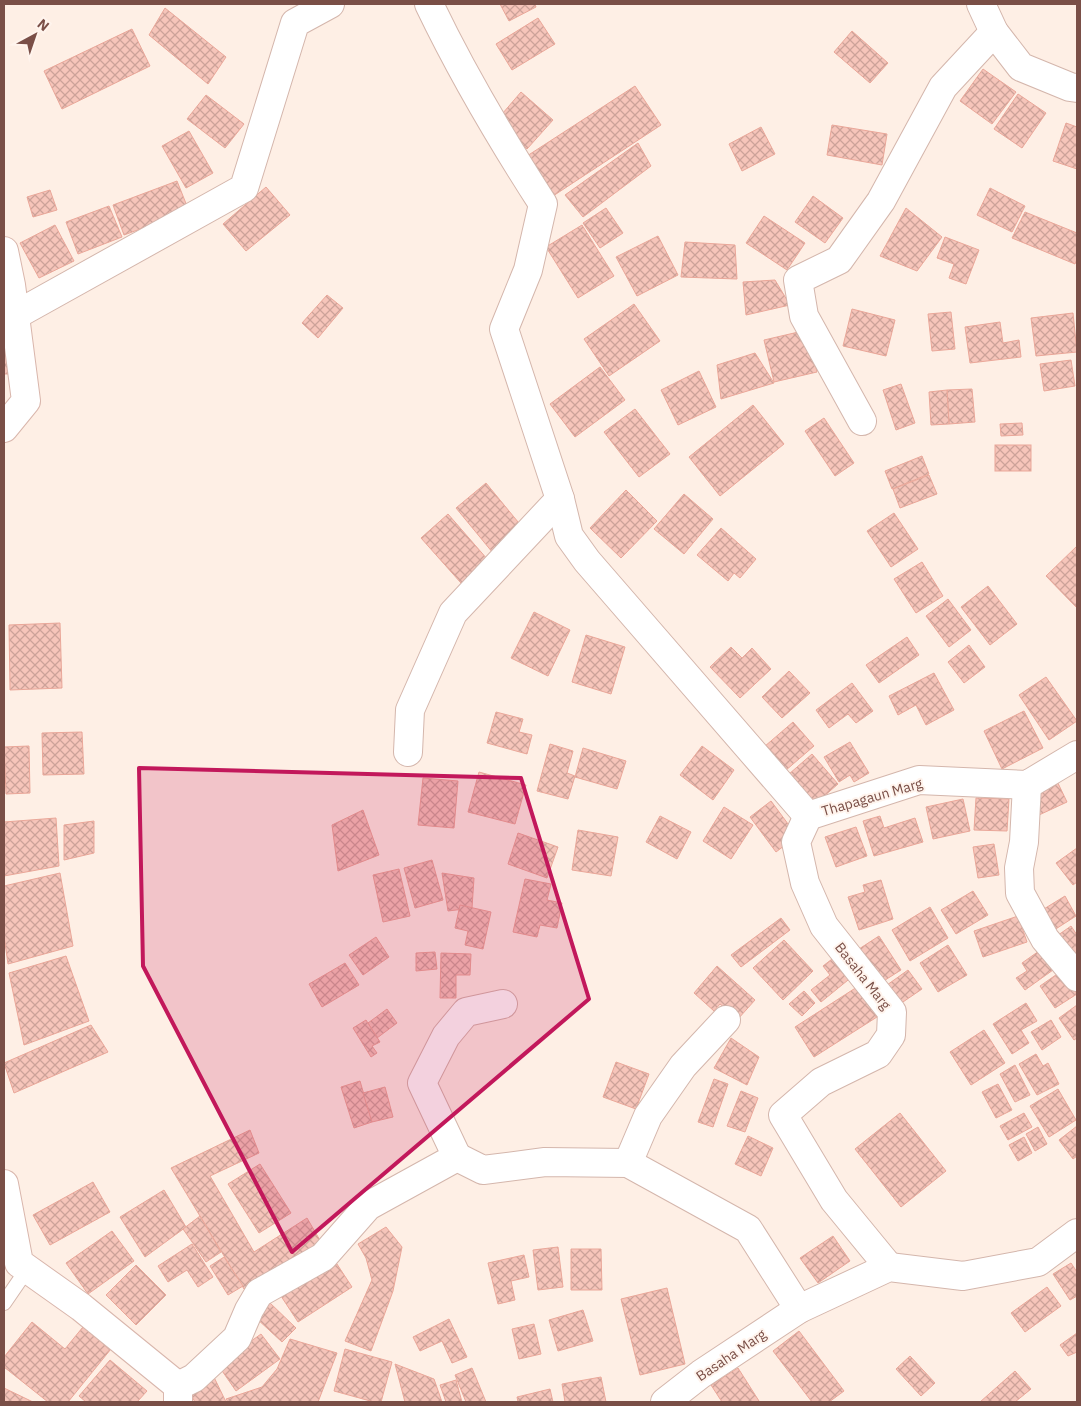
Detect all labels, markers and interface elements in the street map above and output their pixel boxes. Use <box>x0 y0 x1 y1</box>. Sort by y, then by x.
north arrow <box>10 10 60 60</box>
text: N <box>34 15 53 35</box>
street label: Thapagaun Marg <box>819 774 925 820</box>
street label: Basaha Marg <box>831 939 895 1014</box>
street label: Basaha Marg <box>693 1325 770 1385</box>

